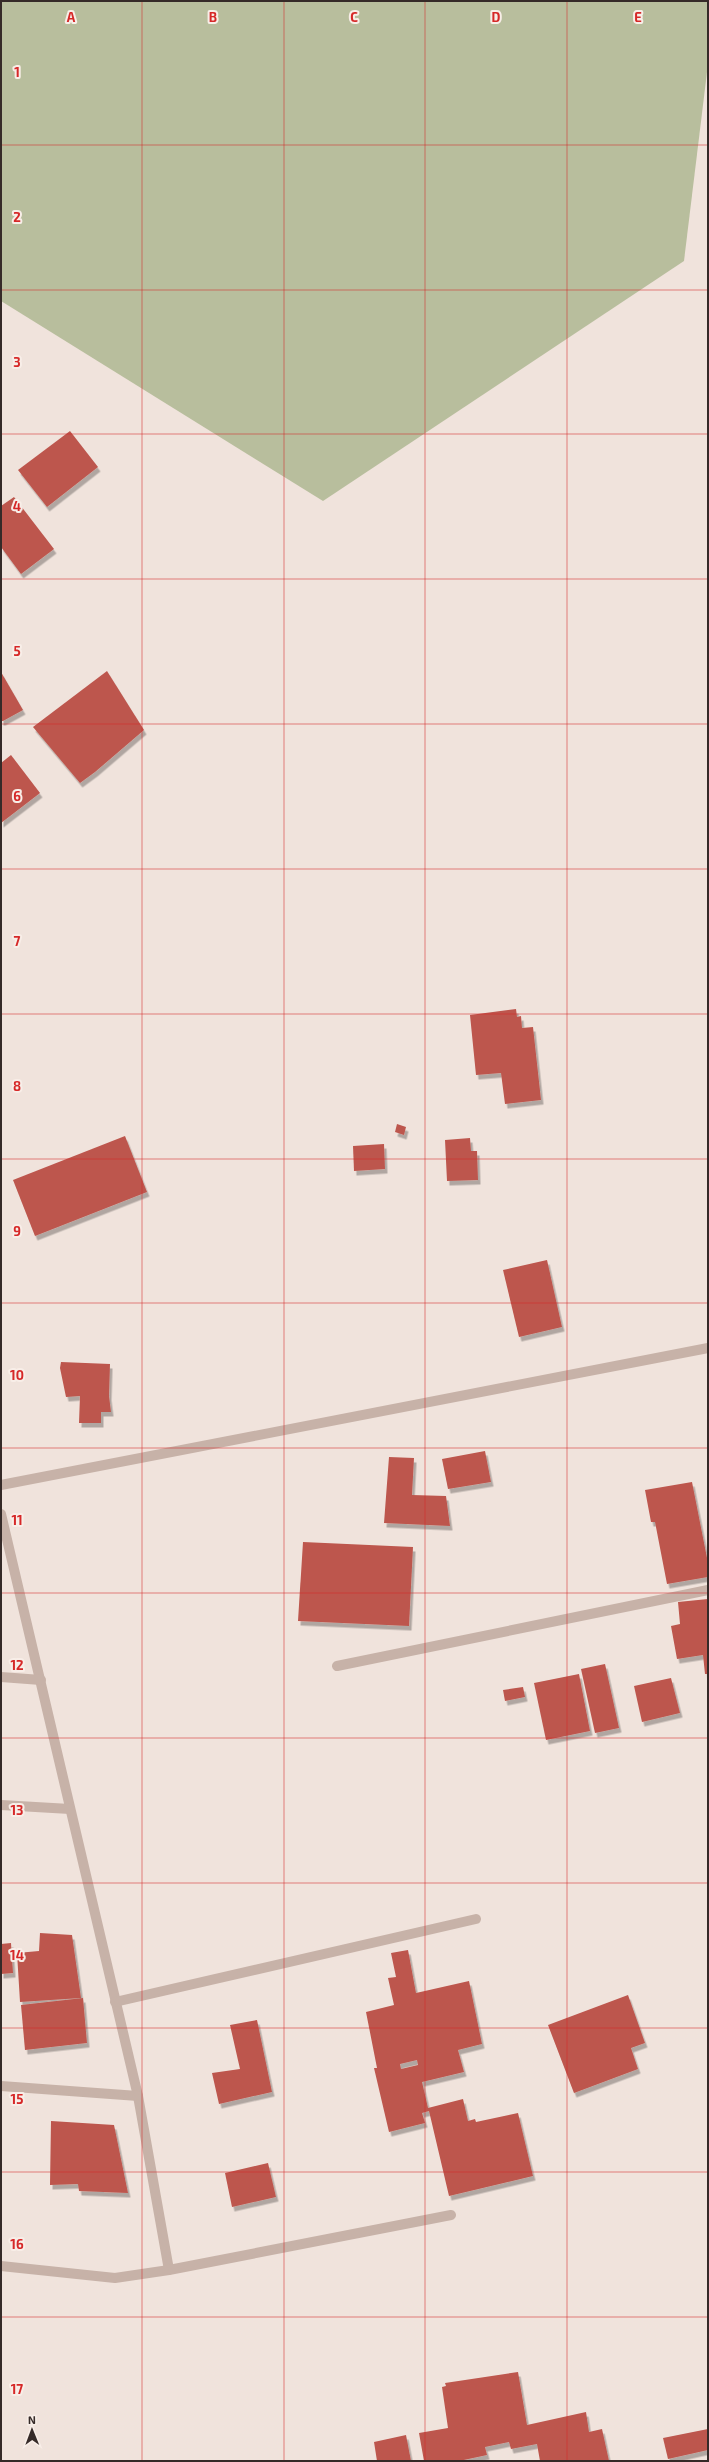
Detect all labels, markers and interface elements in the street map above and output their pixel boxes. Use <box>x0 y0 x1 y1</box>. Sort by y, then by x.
text: A <box>67 9 76 25</box>
text: B <box>209 9 217 25</box>
text: C <box>350 9 358 25</box>
text: D <box>492 9 501 25</box>
text: E <box>634 9 642 25</box>
text: 1 <box>14 64 20 80</box>
text: 2 <box>13 209 21 225</box>
text: 3 <box>13 354 21 370</box>
text: 4 <box>13 498 21 514</box>
text: 5 <box>13 643 21 659</box>
text: 6 <box>13 788 21 804</box>
text: 7 <box>14 933 21 949</box>
text: 8 <box>13 1078 21 1094</box>
text: 9 <box>13 1223 21 1239</box>
text: 10 <box>10 1367 24 1383</box>
text: 11 <box>11 1512 23 1528</box>
text: 12 <box>10 1657 24 1673</box>
text: 13 <box>11 1802 24 1818</box>
text: 14 <box>10 1947 24 1963</box>
text: 15 <box>11 2091 23 2107</box>
text: 16 <box>10 2236 24 2252</box>
text: 17 <box>11 2381 23 2397</box>
north arrow <box>12 2410 52 2450</box>
text: N <box>28 2413 36 2426</box>

